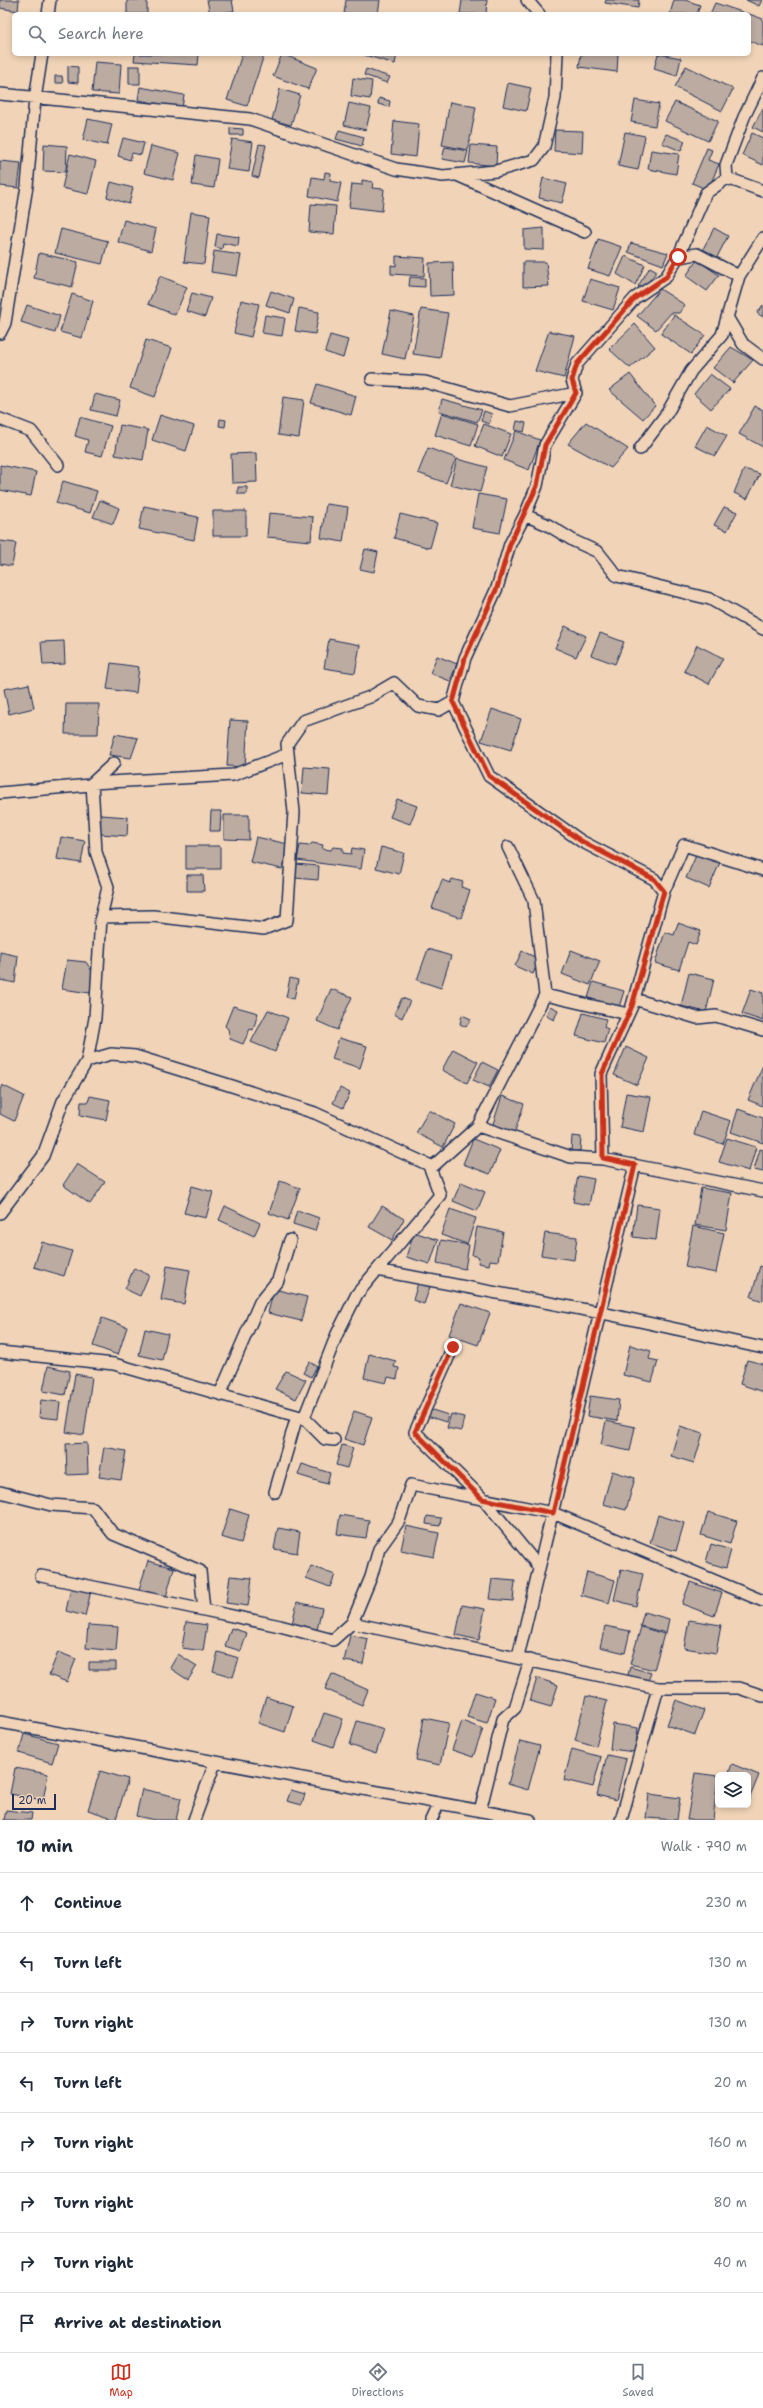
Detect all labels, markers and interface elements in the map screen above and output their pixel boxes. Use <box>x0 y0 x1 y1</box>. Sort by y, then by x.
search box <box>12 12 751 56</box>
icon: search <box>26 23 48 45</box>
text: Search here <box>58 24 144 44</box>
route start <box>669 248 687 266</box>
route end <box>444 1338 462 1356</box>
map controls <box>715 1772 751 1808</box>
button: layers <box>715 1772 751 1808</box>
scale bar <box>12 1792 56 1811</box>
text: 20 m <box>18 1793 46 1808</box>
text: 10 min <box>16 1835 73 1857</box>
text: Walk · 790 m <box>661 1838 747 1855</box>
icon: ahead <box>16 1892 38 1914</box>
text: Continue <box>54 1893 122 1913</box>
text: 230 m <box>705 1894 747 1911</box>
icon: left <box>16 1952 38 1974</box>
text: Turn left <box>54 1953 122 1973</box>
text: 130 m <box>709 1954 747 1971</box>
icon: right <box>16 2012 38 2034</box>
text: Turn right <box>54 2013 134 2033</box>
text: 130 m <box>709 2014 747 2031</box>
icon: left <box>16 2072 38 2094</box>
text: Turn left <box>54 2073 122 2093</box>
text: 20 m <box>714 2074 747 2091</box>
icon: right <box>16 2132 38 2154</box>
text: Turn right <box>54 2133 134 2153</box>
text: 160 m <box>709 2134 747 2151</box>
icon: right <box>16 2192 38 2214</box>
text: Turn right <box>54 2193 134 2213</box>
text: 80 m <box>713 2194 747 2211</box>
icon: right <box>16 2252 38 2274</box>
text: Turn right <box>54 2253 134 2273</box>
text: 40 m <box>713 2254 747 2271</box>
icon: arrive <box>16 2312 38 2334</box>
text: Arrive at destination <box>54 2313 222 2333</box>
tab: Map <box>109 2361 133 2400</box>
tab: Directions <box>351 2361 404 2400</box>
tab: Saved <box>622 2361 654 2400</box>

